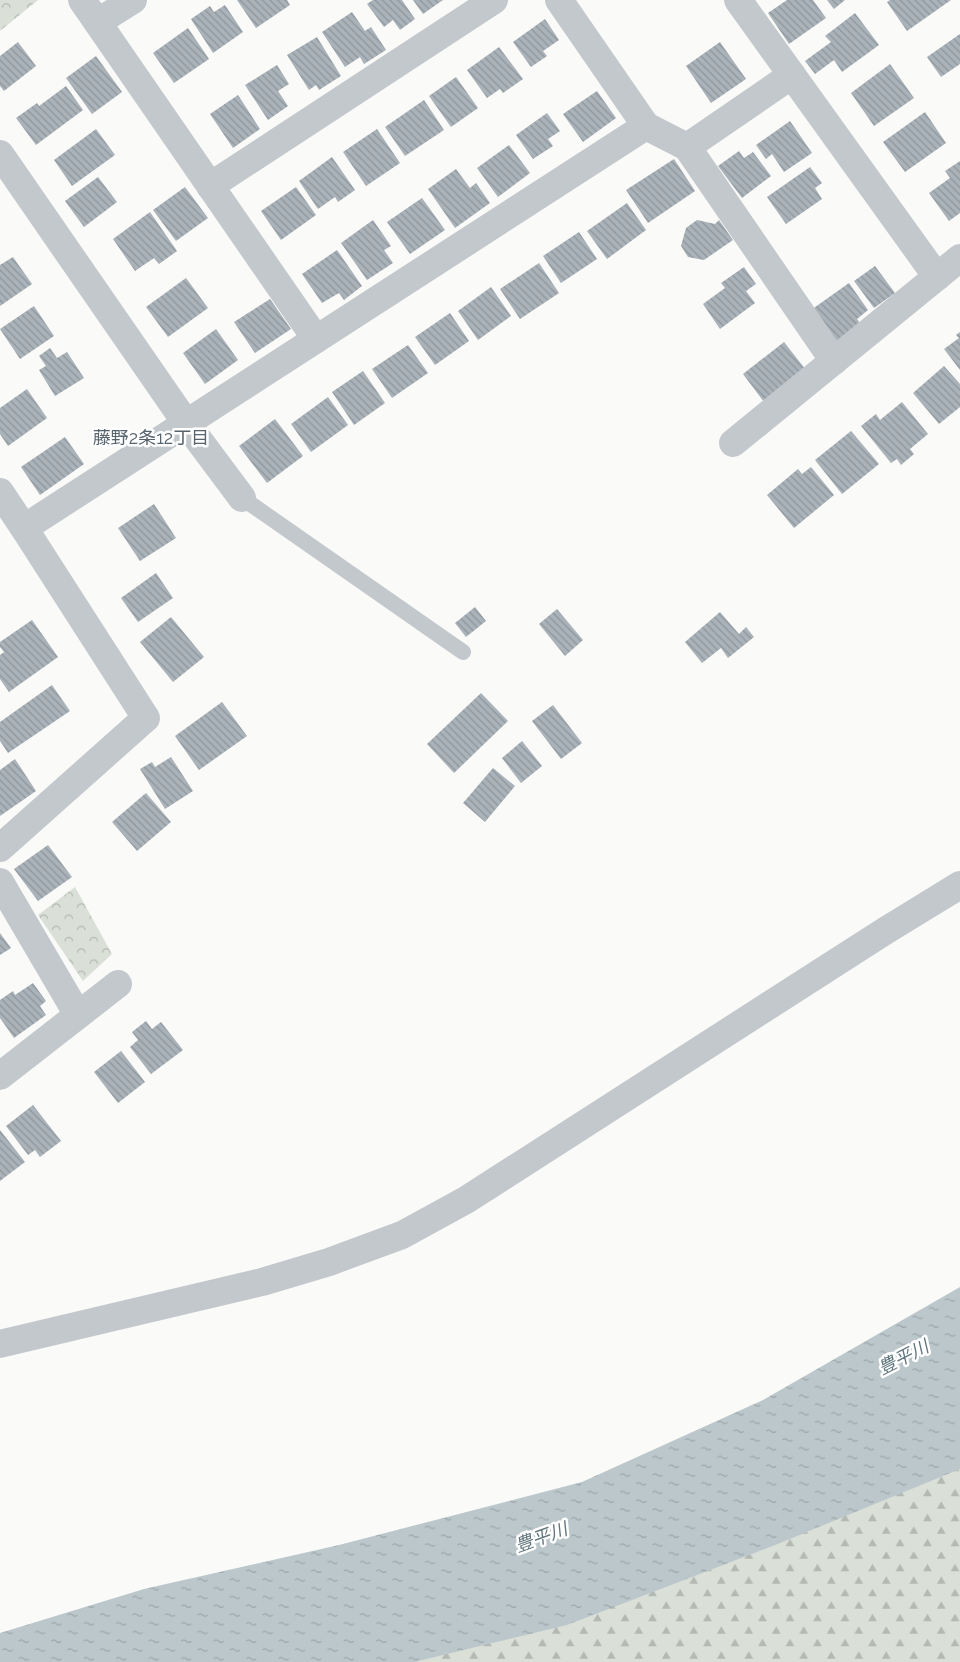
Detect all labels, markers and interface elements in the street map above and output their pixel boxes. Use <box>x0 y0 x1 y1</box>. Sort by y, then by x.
district label: 藤野2条12丁目 <box>93 427 209 448</box>
water label: 豊平川 <box>874 1334 934 1379</box>
water label: 豊平川 <box>512 1517 572 1556</box>

